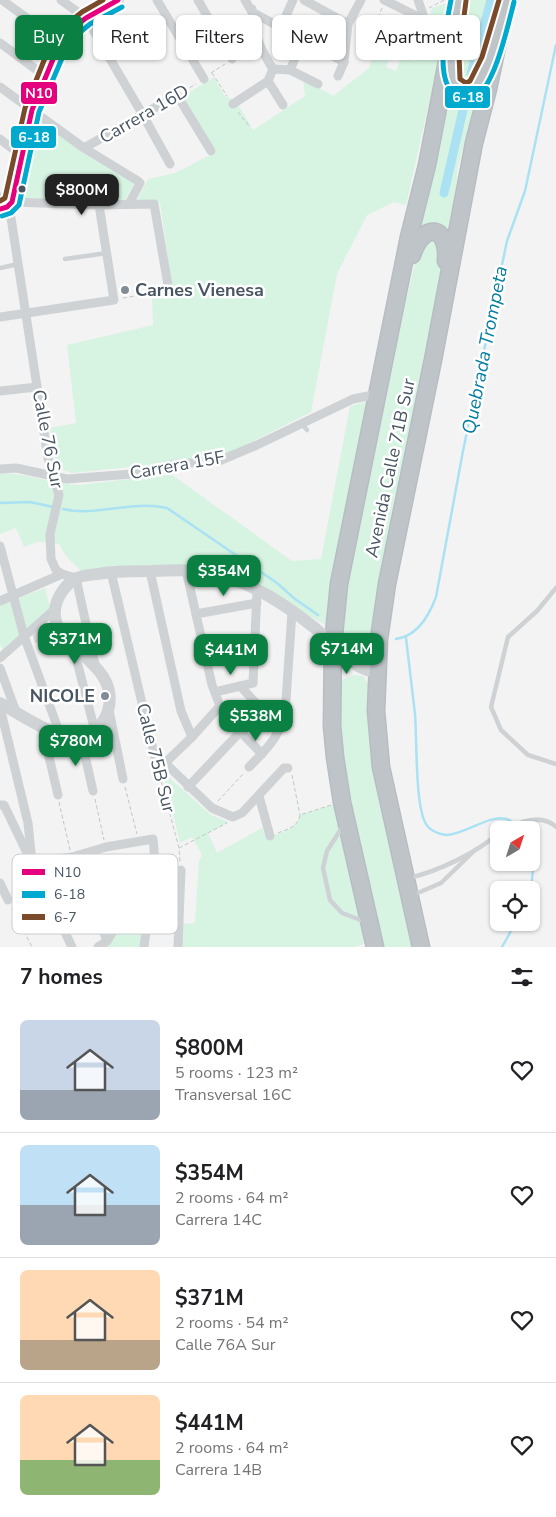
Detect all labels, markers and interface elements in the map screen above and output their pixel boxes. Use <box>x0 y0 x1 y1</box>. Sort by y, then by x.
chip: Buy <box>15 15 83 60</box>
chip: Rent <box>93 15 166 60</box>
chip: Filters <box>176 15 262 60</box>
chip: New <box>272 15 346 60</box>
chip: Apartment <box>356 15 480 60</box>
street label: Carrera 16D <box>95 79 193 149</box>
line badge: N10 <box>20 81 58 105</box>
text: N10 <box>25 84 53 103</box>
line badge: 6-18 <box>444 85 491 109</box>
text: 6-18 <box>452 88 484 107</box>
line badge: 6-18 <box>10 125 57 149</box>
text: 6-18 <box>18 128 50 147</box>
pin: $800M <box>47 174 117 216</box>
text: $800M <box>56 179 108 201</box>
unlabelled marker <box>17 184 27 194</box>
water label: Quebrada Trompeta <box>456 264 514 436</box>
place label: Carnes Vienesa <box>135 278 264 302</box>
marker: Carnes Vienesa <box>119 284 131 296</box>
street label: Avenida Calle 71B Sur <box>359 376 421 560</box>
street label: Calle 76 Sur <box>27 388 69 491</box>
street label: Carrera 15F <box>128 445 226 485</box>
pin: $354M <box>189 554 259 597</box>
text: $354M <box>198 560 250 582</box>
pin: $371M <box>40 622 110 665</box>
text: $371M <box>49 628 101 650</box>
pin: $714M <box>312 632 382 675</box>
pin: $441M <box>196 634 266 676</box>
text: $714M <box>321 638 373 660</box>
text: $441M <box>205 639 257 661</box>
place label: NICOLE <box>30 684 95 708</box>
marker: NICOLE <box>99 690 111 702</box>
pin: $538M <box>221 700 291 742</box>
street label: Calle 75B Sur <box>131 701 181 816</box>
text: $538M <box>230 705 282 727</box>
pin: $780M <box>41 724 111 767</box>
text: $780M <box>50 730 102 752</box>
north arrow <box>490 821 540 871</box>
map controls <box>490 821 540 931</box>
legend <box>12 854 178 934</box>
text: N10 <box>54 863 81 882</box>
button: locate <box>490 881 540 931</box>
text: 6-18 <box>54 885 85 904</box>
text: 6-7 <box>54 908 77 927</box>
text: 7 homes <box>20 963 103 991</box>
icon: filters <box>508 963 536 991</box>
text: $800M <box>175 1034 244 1062</box>
icon: home <box>60 1040 120 1100</box>
icon: heart <box>508 1056 536 1084</box>
text: 5 rooms · 123 m² <box>175 1062 298 1084</box>
text: Transversal 16C <box>175 1084 291 1106</box>
text: $354M <box>175 1159 244 1187</box>
icon: home <box>60 1165 120 1225</box>
icon: heart <box>508 1181 536 1209</box>
text: 2 rooms · 64 m² <box>175 1187 288 1209</box>
text: Carrera 14C <box>175 1209 262 1231</box>
text: $371M <box>175 1284 244 1312</box>
icon: home <box>60 1290 120 1350</box>
icon: heart <box>508 1306 536 1334</box>
text: 2 rooms · 54 m² <box>175 1312 288 1334</box>
text: Calle 76A Sur <box>175 1334 276 1356</box>
text: $441M <box>175 1409 244 1437</box>
icon: home <box>60 1415 120 1475</box>
icon: heart <box>508 1431 536 1459</box>
text: 2 rooms · 64 m² <box>175 1437 288 1459</box>
text: Carrera 14B <box>175 1459 262 1481</box>

